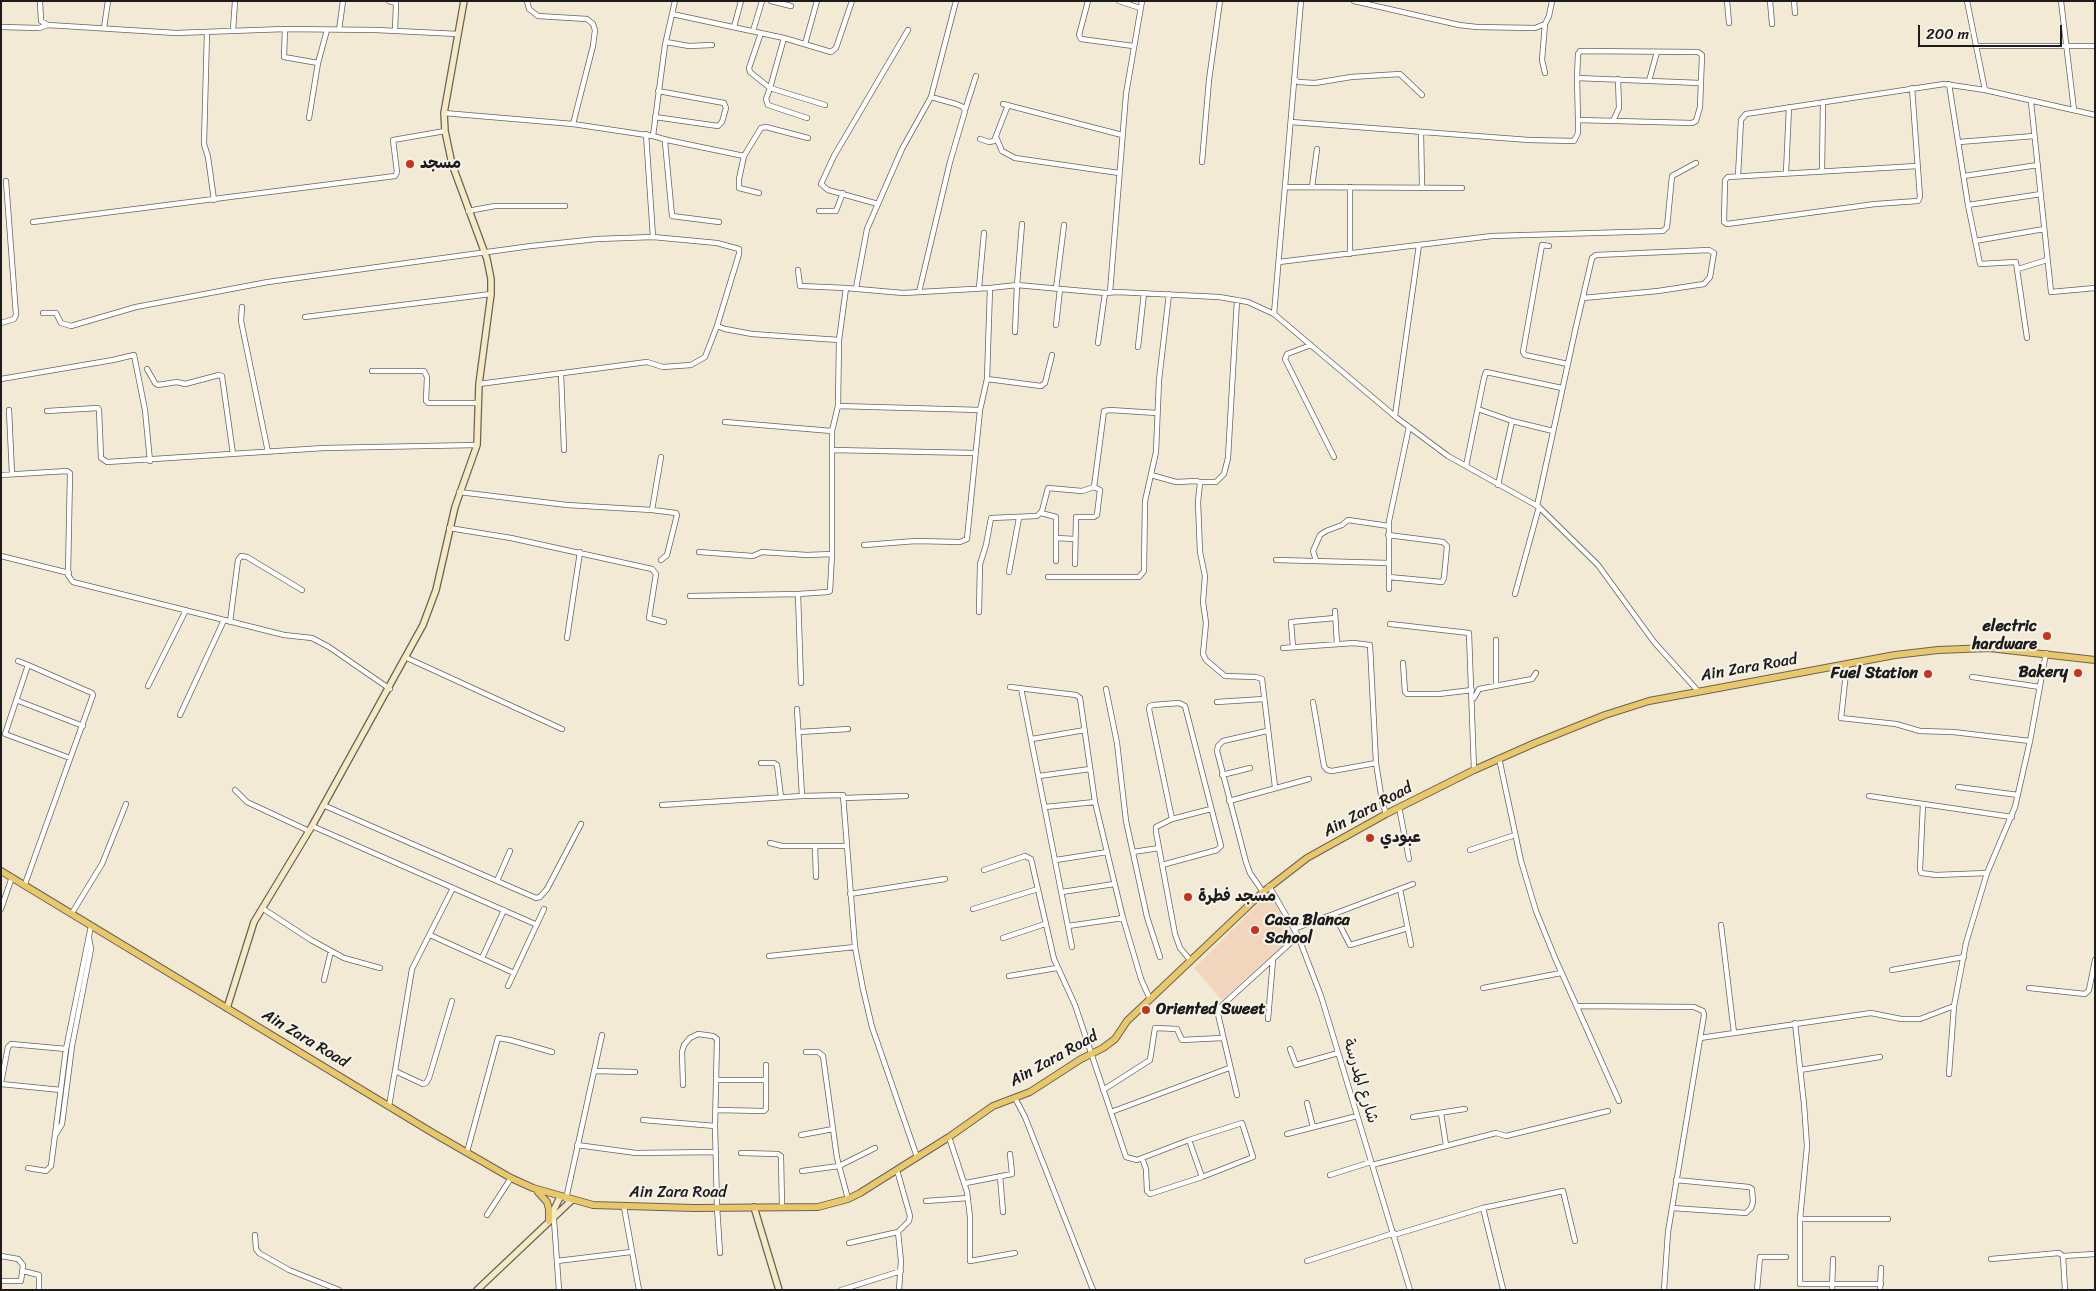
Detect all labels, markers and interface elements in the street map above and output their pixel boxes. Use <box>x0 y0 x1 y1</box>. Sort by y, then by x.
scale bar <box>1921 15 2065 47</box>
text: 200 m <box>1926 21 1969 47</box>
place label: مسجد <box>420 154 461 174</box>
marker: مسجد <box>404 158 416 170</box>
place label: electric hardware <box>1972 617 2037 655</box>
marker: electric hardware <box>2041 630 2053 642</box>
street label: Ain Zara Road <box>1699 650 1799 686</box>
place label: Bakery <box>2018 663 2068 683</box>
place label: Fuel Station <box>1831 664 1918 684</box>
marker: Bakery <box>2072 667 2084 679</box>
marker: Fuel Station <box>1922 668 1934 680</box>
street label: Ain Zara Road <box>1320 779 1416 841</box>
place label: عبودي <box>1380 828 1421 848</box>
marker: عبودي <box>1364 832 1376 844</box>
place label: مسجد فطرة <box>1198 887 1276 907</box>
marker: مسجد فطرة <box>1182 891 1194 903</box>
place label: Casa Blanca School <box>1265 911 1350 949</box>
marker: Casa Blanca School <box>1249 924 1261 936</box>
place label: Oriented Sweet <box>1156 1000 1265 1020</box>
marker: Oriented Sweet <box>1140 1004 1152 1016</box>
street label: Ain Zara Road <box>258 1006 352 1072</box>
street label: Ain Zara Road <box>1007 1027 1101 1091</box>
street label: شارع المدرسة <box>1338 1036 1382 1126</box>
street label: Ain Zara Road <box>629 1183 727 1203</box>

